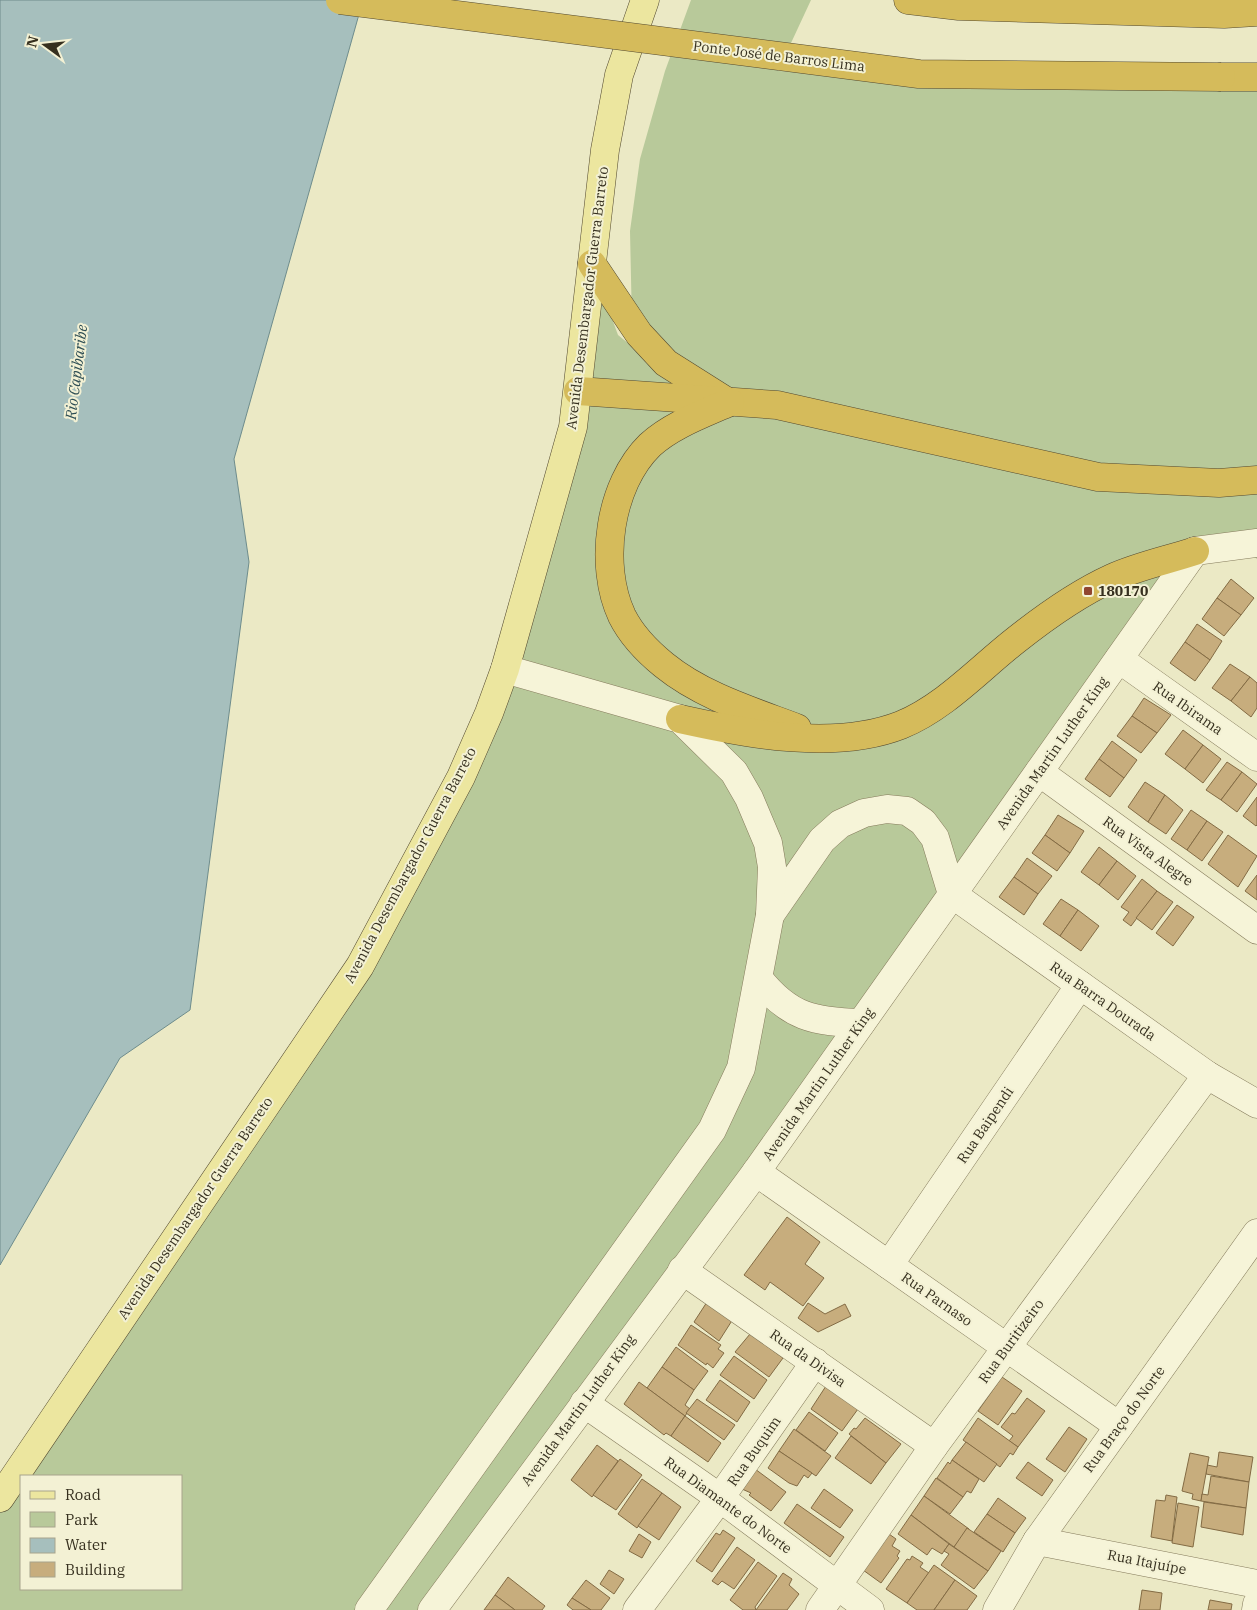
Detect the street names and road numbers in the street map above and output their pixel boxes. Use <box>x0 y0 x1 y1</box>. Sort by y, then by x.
street label: Ponte José de Barros Lima <box>692 37 866 76</box>
street label: Avenida Desembargador Guerra Barreto <box>562 165 612 430</box>
street label: Avenida Martin Luther King <box>992 673 1112 833</box>
street label: Rua Ibirama <box>1150 677 1227 739</box>
street label: Avenida Desembargador Guerra Barreto <box>340 744 480 986</box>
street label: Rua Vista Alegre <box>1099 812 1197 890</box>
street label: Rua Barra Dourada <box>1046 958 1160 1045</box>
street label: Avenida Martin Luther King <box>758 1004 878 1164</box>
street label: Rua Baipendi <box>953 1083 1017 1167</box>
street label: Avenida Desembargador Guerra Barreto <box>114 1093 277 1323</box>
street label: Rua Parnaso <box>898 1268 976 1330</box>
street label: Rua Buritizeiro <box>974 1295 1048 1387</box>
street label: Rua da Divisa <box>766 1325 850 1391</box>
street label: Avenida Martin Luther King <box>517 1330 639 1489</box>
street label: Rua Braço do Norte <box>1079 1362 1169 1476</box>
street label: Rua Buquim <box>723 1412 785 1490</box>
street label: Rua Diamante do Norte <box>661 1453 795 1557</box>
street label: Rua Itajuípe <box>1106 1546 1188 1578</box>

